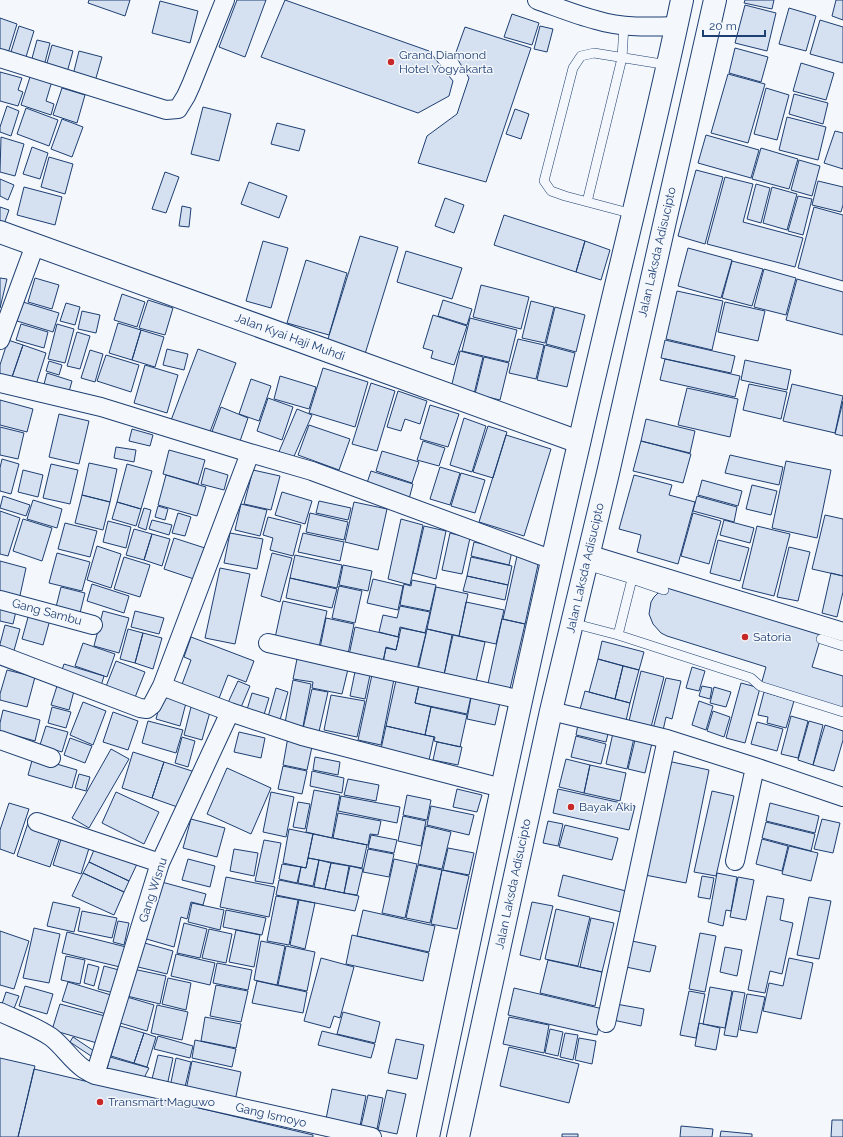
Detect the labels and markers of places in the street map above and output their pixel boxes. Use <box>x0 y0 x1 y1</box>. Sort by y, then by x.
place label: Grand Diamond Hotel Yogyakarta <box>399 48 493 76</box>
marker: Grand Diamond Hotel Yogyakarta <box>386 57 396 67</box>
place label: Satoria <box>753 630 791 644</box>
marker: Satoria <box>740 632 750 642</box>
place label: Bayak Aki <box>579 800 632 814</box>
marker: Bayak Aki <box>566 802 576 812</box>
place label: Transmart Maguwo <box>108 1095 215 1109</box>
marker: Transmart Maguwo <box>95 1097 105 1107</box>

